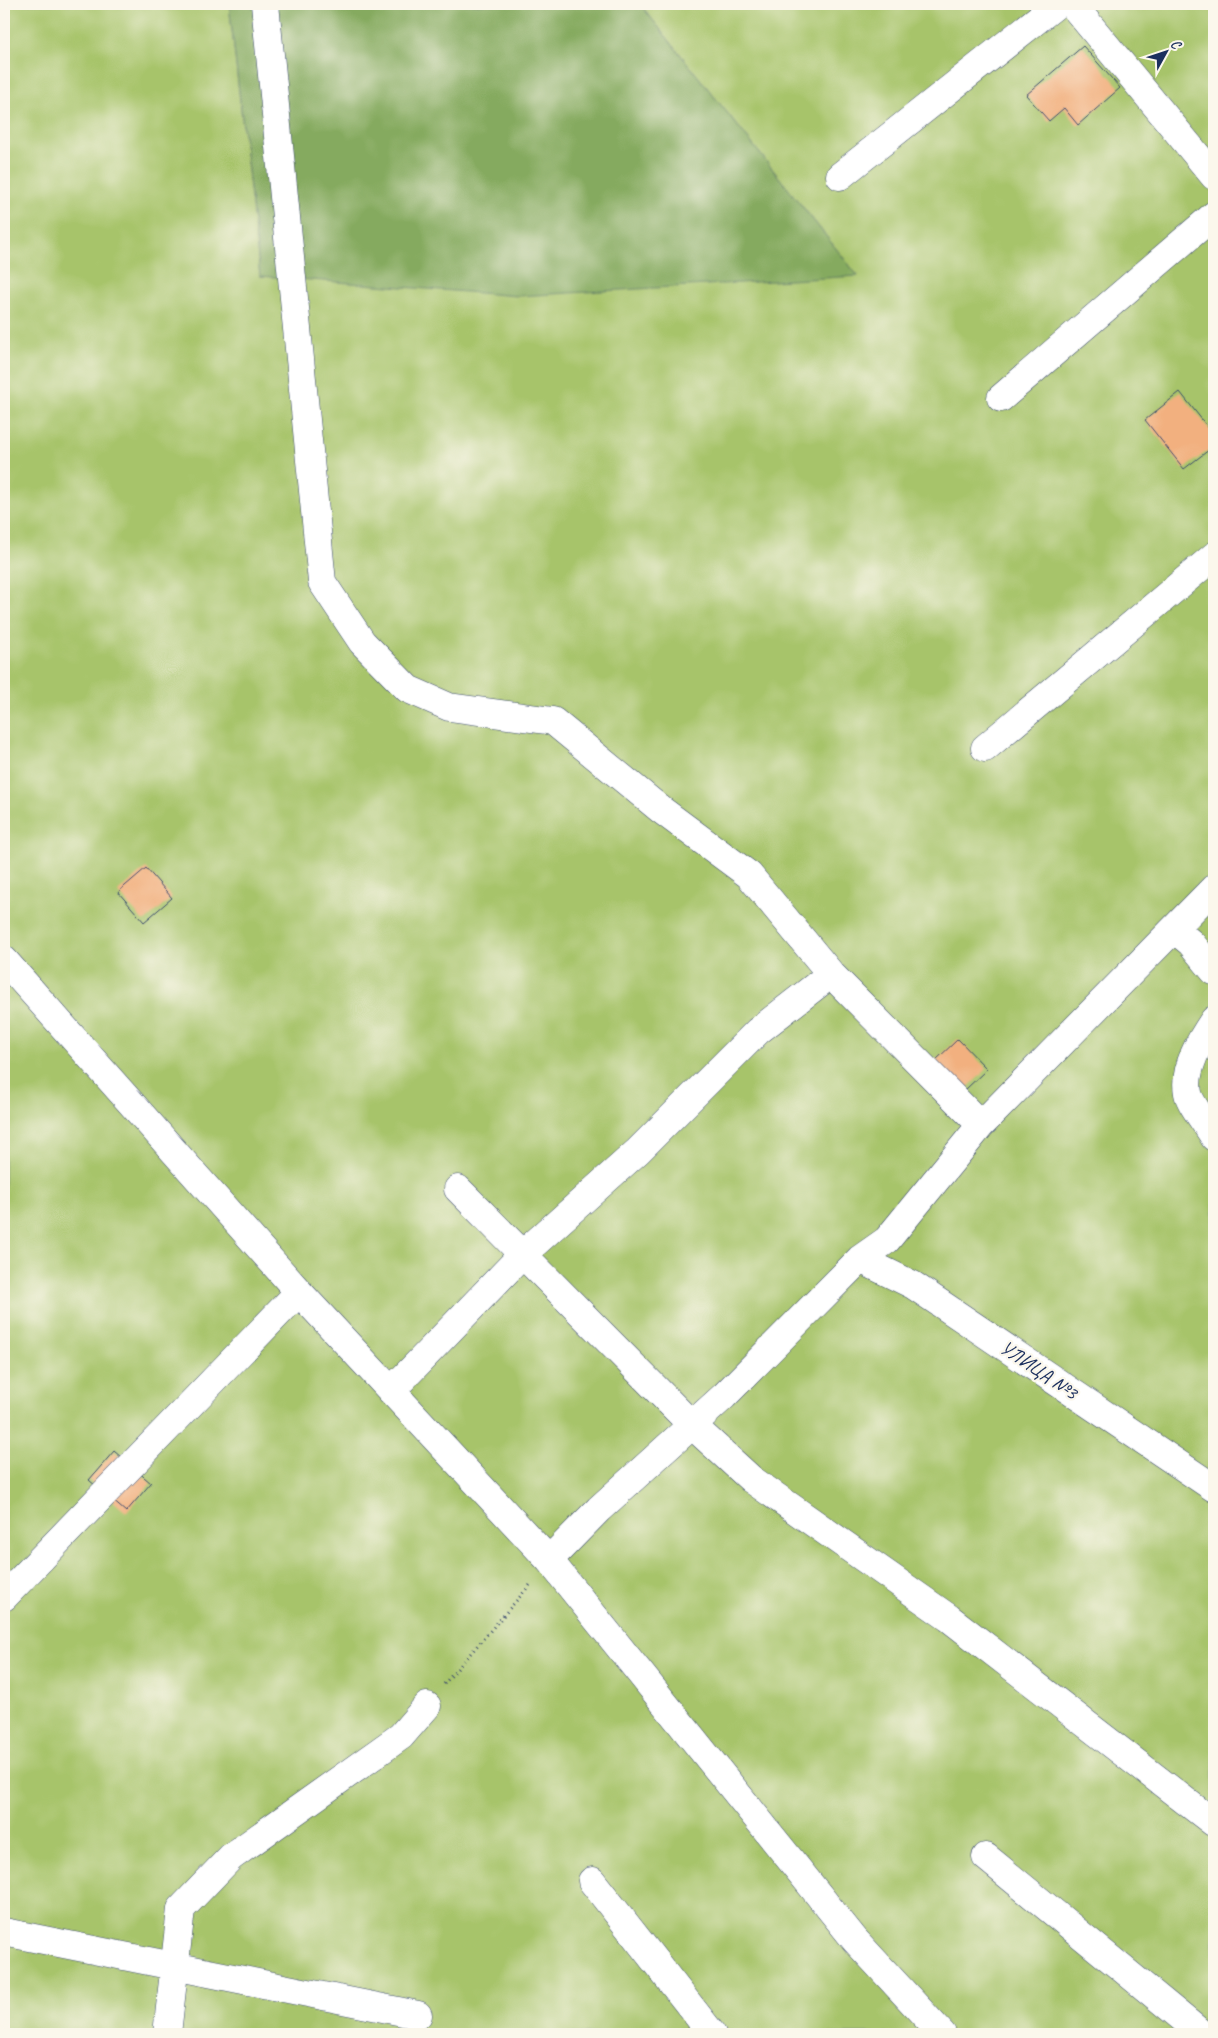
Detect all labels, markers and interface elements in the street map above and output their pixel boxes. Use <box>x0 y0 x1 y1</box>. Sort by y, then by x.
north arrow <box>1140 28 1190 78</box>
text: С <box>1167 36 1186 54</box>
street label: УЛИЦА №3 <box>996 1335 1084 1406</box>

